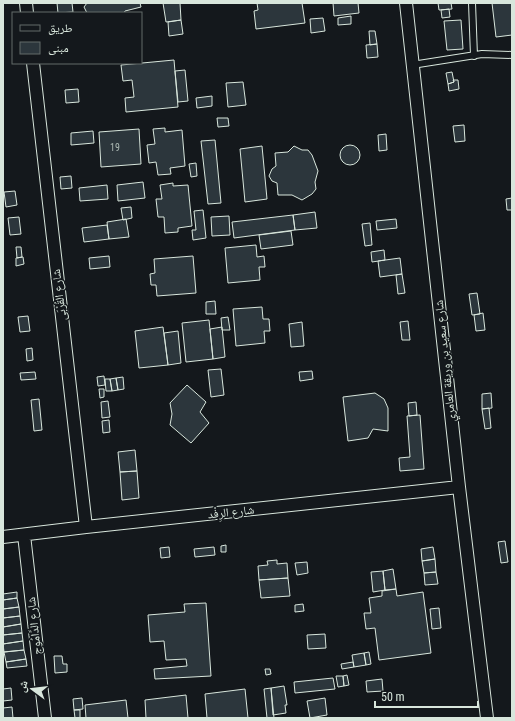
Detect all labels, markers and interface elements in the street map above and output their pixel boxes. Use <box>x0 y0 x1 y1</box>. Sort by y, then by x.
legend <box>12 12 142 64</box>
text: طريق <box>48 21 73 35</box>
text: مبنى <box>48 41 69 55</box>
house number: 19 <box>110 142 120 153</box>
street label: شارع القُرْبَى <box>49 268 70 322</box>
street label: شارع سعيد بن وريقة العامري <box>432 299 461 423</box>
street label: شارع الرِفْد <box>207 503 255 523</box>
street label: شارع الدَّامُوج <box>24 596 45 656</box>
north arrow <box>12 669 52 709</box>
text: ش <box>15 679 32 694</box>
scale bar <box>375 683 478 709</box>
text: 50 m <box>381 690 405 704</box>

